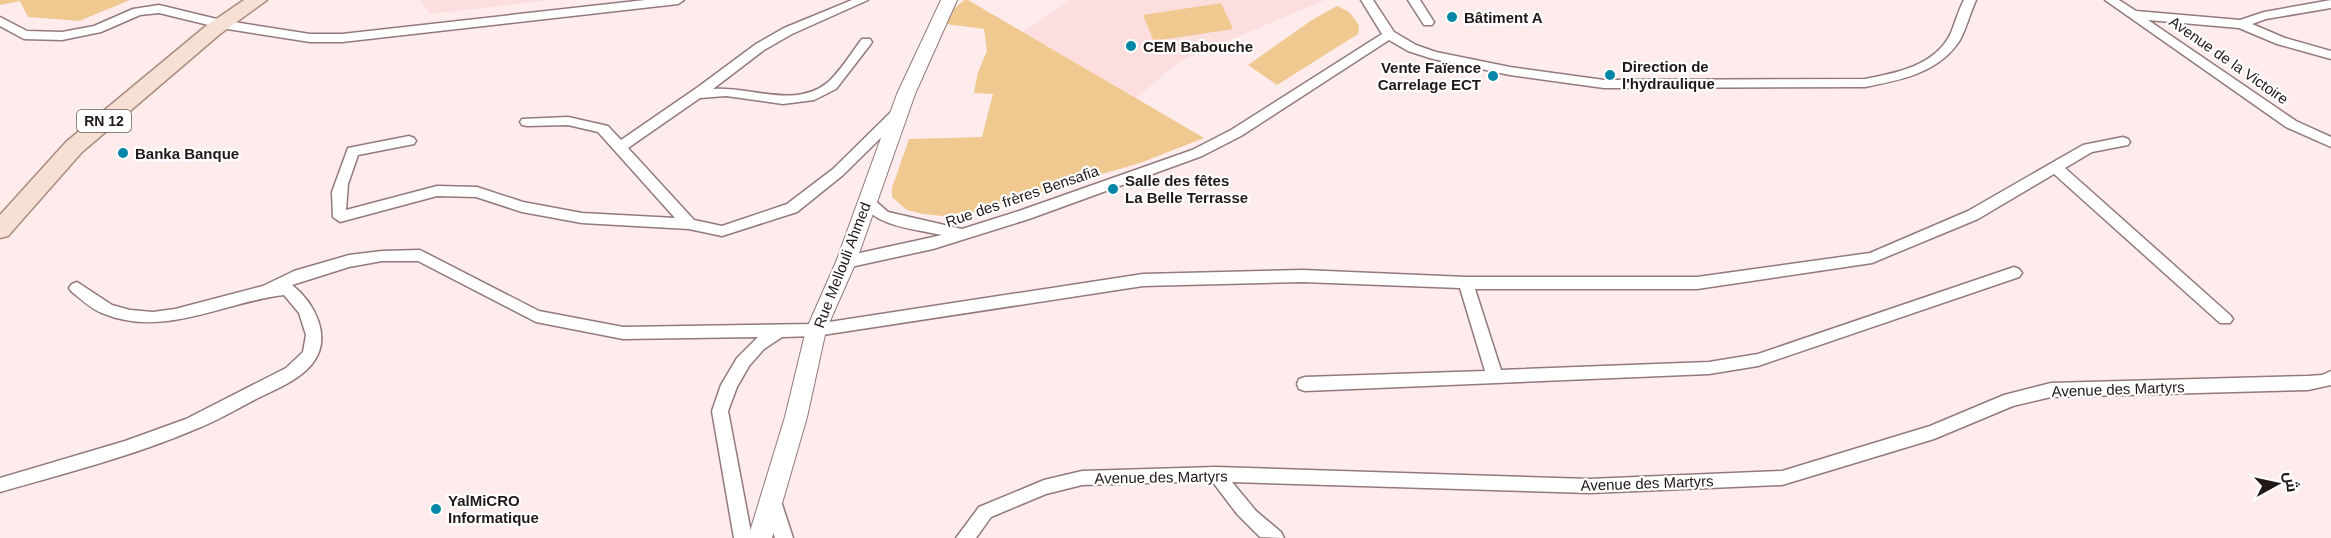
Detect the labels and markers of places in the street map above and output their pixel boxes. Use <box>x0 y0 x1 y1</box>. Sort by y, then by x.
place label: Bâtiment A <box>1464 9 1543 26</box>
marker: Bâtiment A <box>1445 10 1459 24</box>
place label: CEM Babouche <box>1143 38 1253 55</box>
marker: CEM Babouche <box>1124 39 1138 53</box>
place label: Direction de l'hydraulique <box>1622 58 1715 92</box>
place label: Vente Faïence Carrelage ECT <box>1378 59 1481 93</box>
marker: Direction de l'hydraulique <box>1603 68 1617 82</box>
marker: Vente Faïence Carrelage ECT <box>1486 69 1500 83</box>
place label: Banka Banque <box>135 145 239 162</box>
marker: Banka Banque <box>116 146 130 160</box>
place label: Salle des fêtes La Belle Terrasse <box>1125 172 1248 206</box>
marker: Salle des fêtes La Belle Terrasse <box>1106 182 1120 196</box>
place label: YalMiCRO Informatique <box>448 492 539 526</box>
marker: YalMiCRO Informatique <box>429 502 443 516</box>

